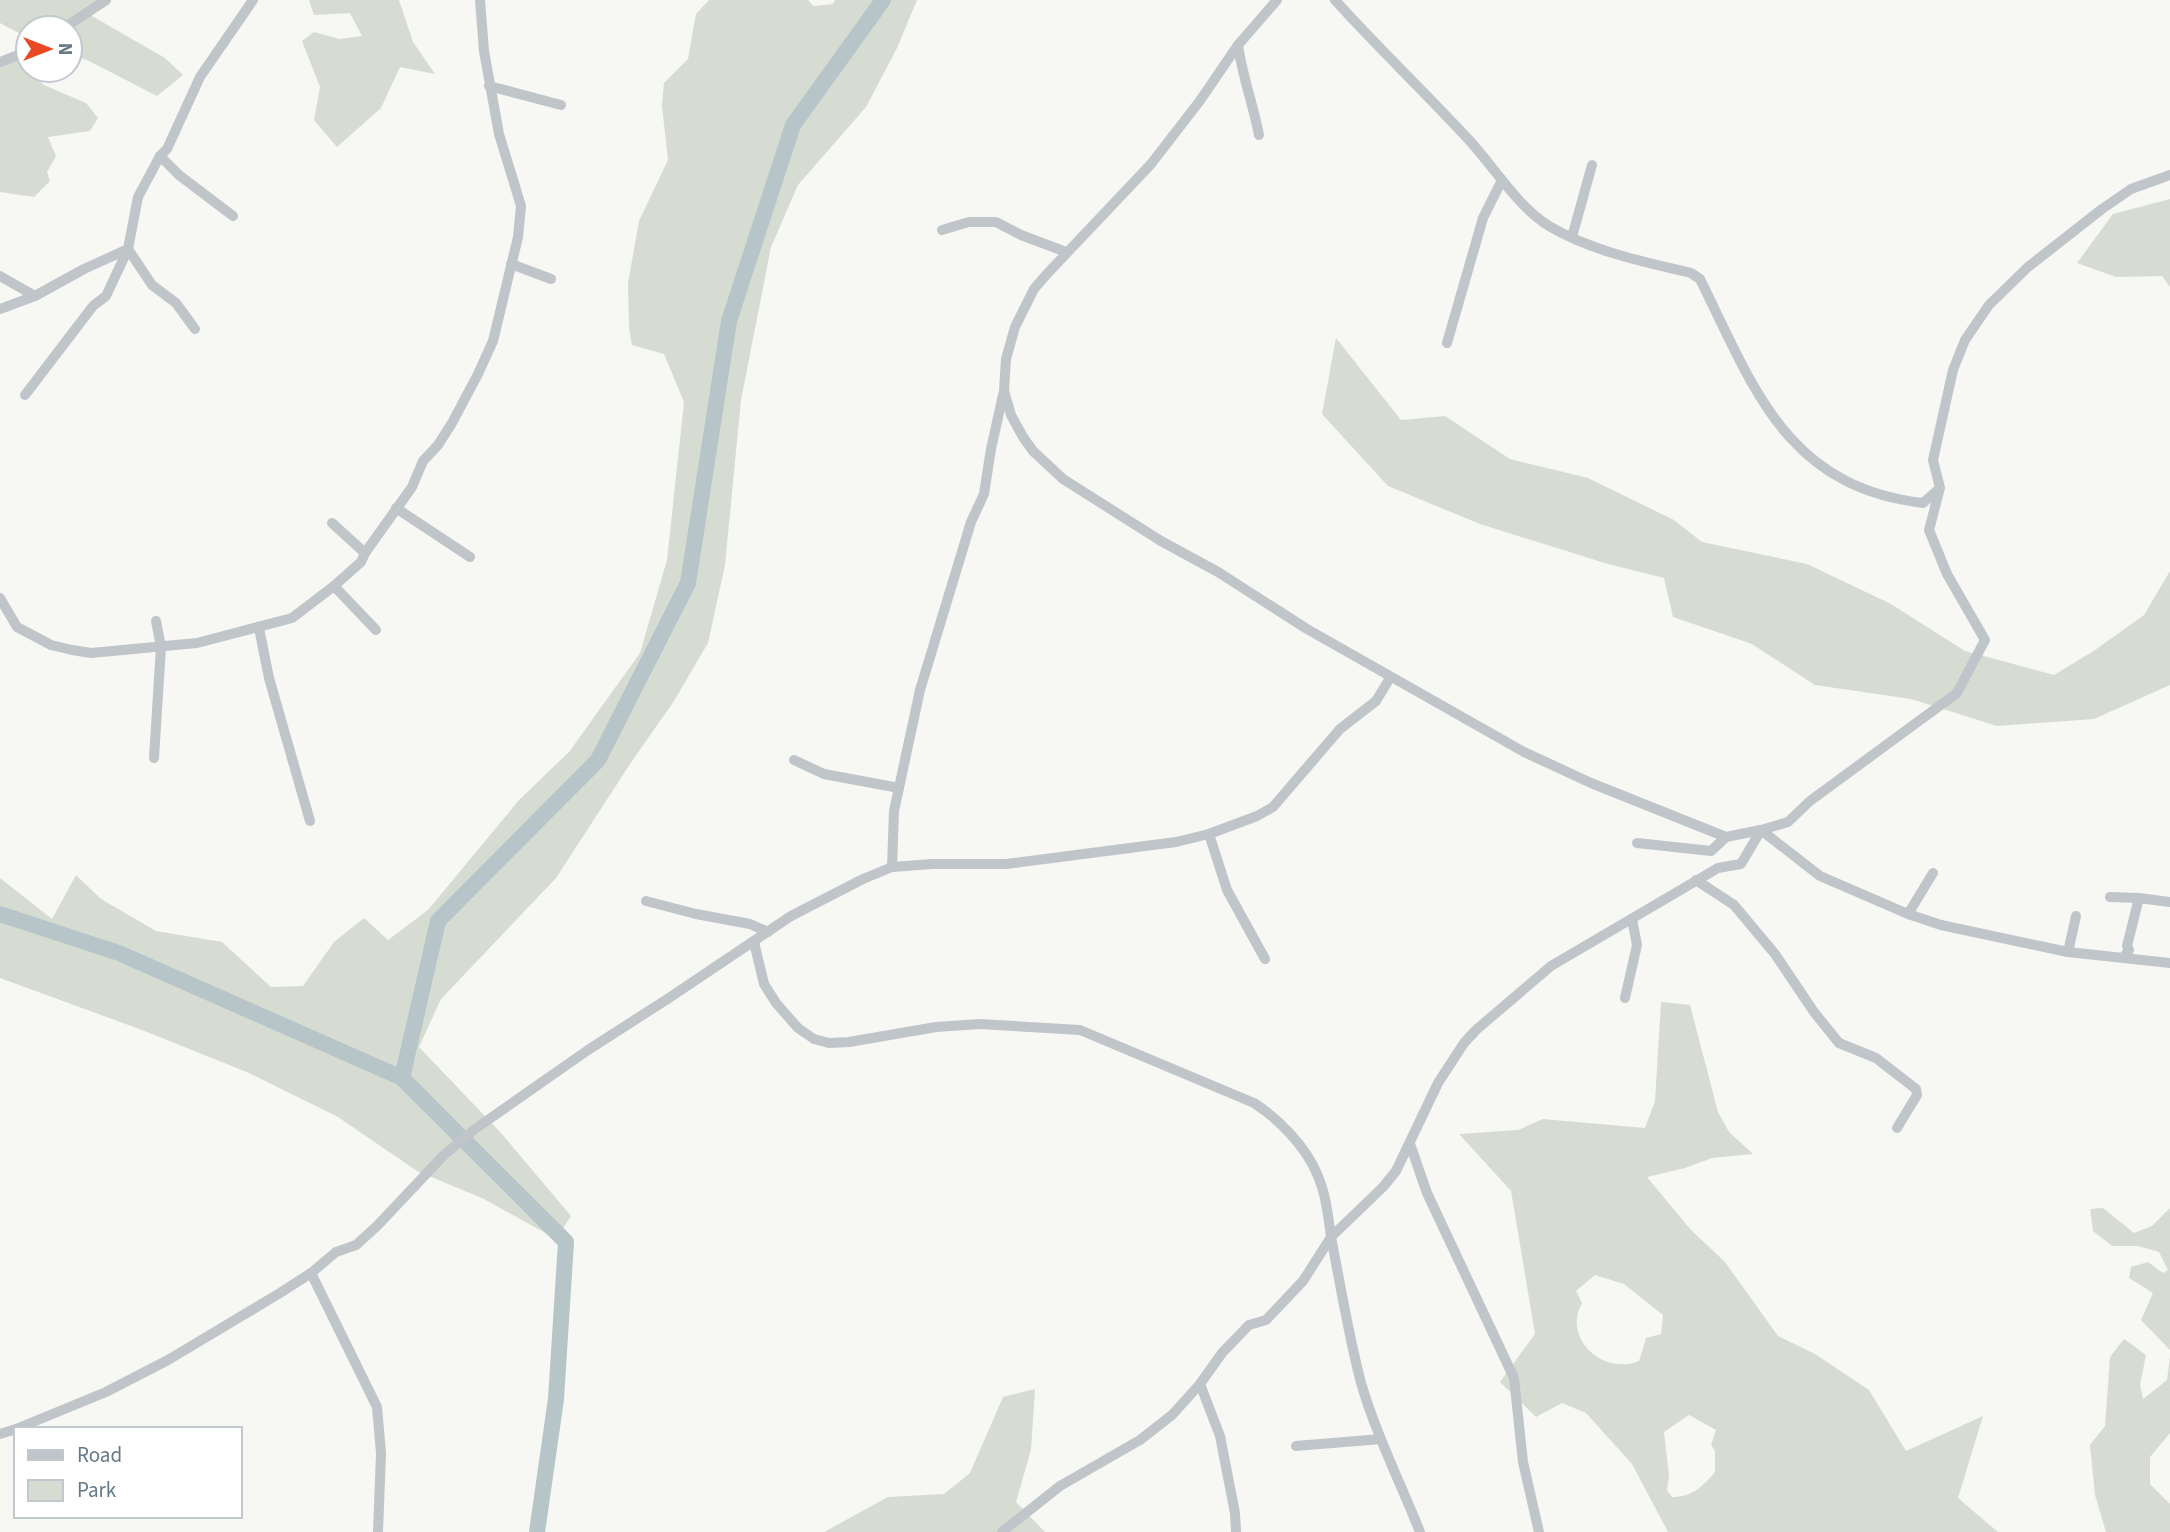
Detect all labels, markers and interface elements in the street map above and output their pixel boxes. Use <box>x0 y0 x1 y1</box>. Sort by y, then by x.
north arrow <box>14 14 84 84</box>
text: N <box>51 43 78 55</box>
legend <box>14 1427 242 1518</box>
text: Road <box>77 1440 122 1470</box>
text: Park <box>77 1475 117 1505</box>

